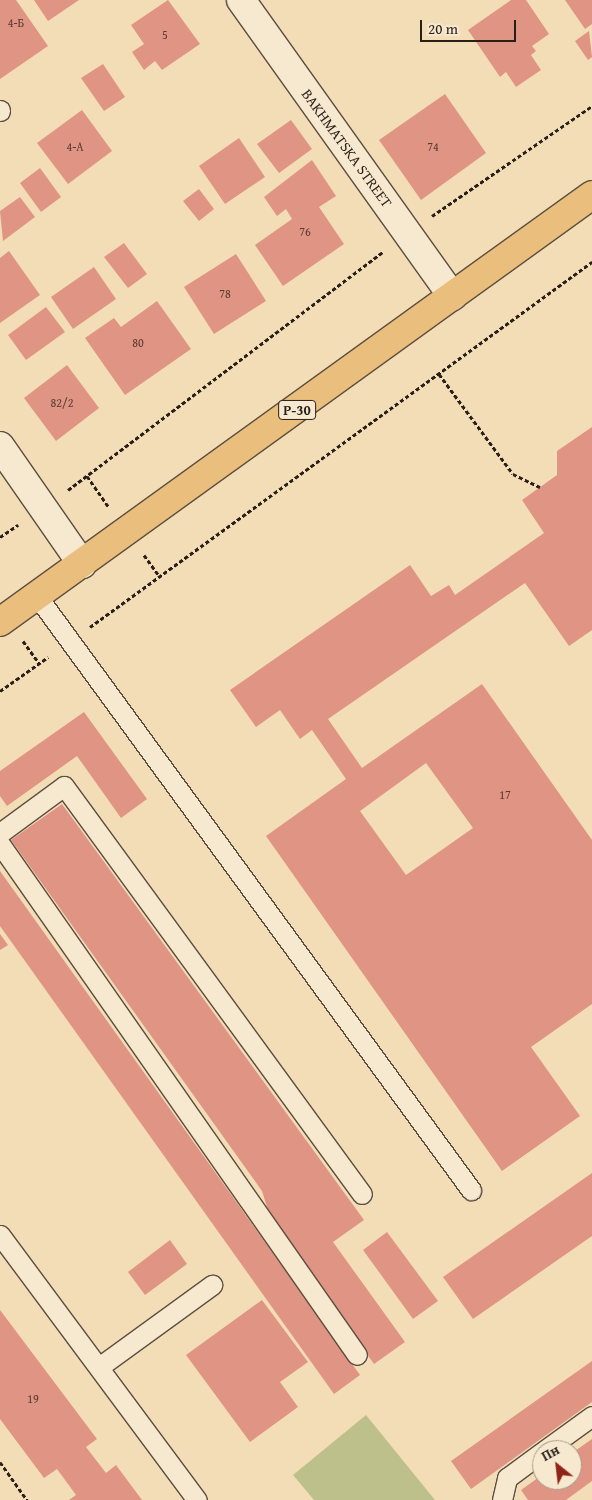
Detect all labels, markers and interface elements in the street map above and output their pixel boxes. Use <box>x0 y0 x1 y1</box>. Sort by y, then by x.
scale bar <box>422 10 518 42</box>
house number: 4-Б <box>8 16 24 30</box>
text: 20 m <box>428 18 458 39</box>
house number: 5 <box>162 28 168 42</box>
street label: BAKHMATSKA STREET <box>298 85 396 211</box>
house number: 4-А <box>66 140 84 154</box>
house number: 74 <box>427 140 439 154</box>
house number: 76 <box>299 225 311 239</box>
house number: 78 <box>219 287 231 301</box>
house number: 80 <box>132 336 144 350</box>
house number: 82/2 <box>51 396 73 410</box>
road number: Р-30 <box>277 398 317 422</box>
house number: 17 <box>499 788 511 802</box>
house number: 19 <box>27 1392 39 1406</box>
north arrow <box>532 1440 582 1490</box>
text: Пн <box>537 1440 563 1466</box>

